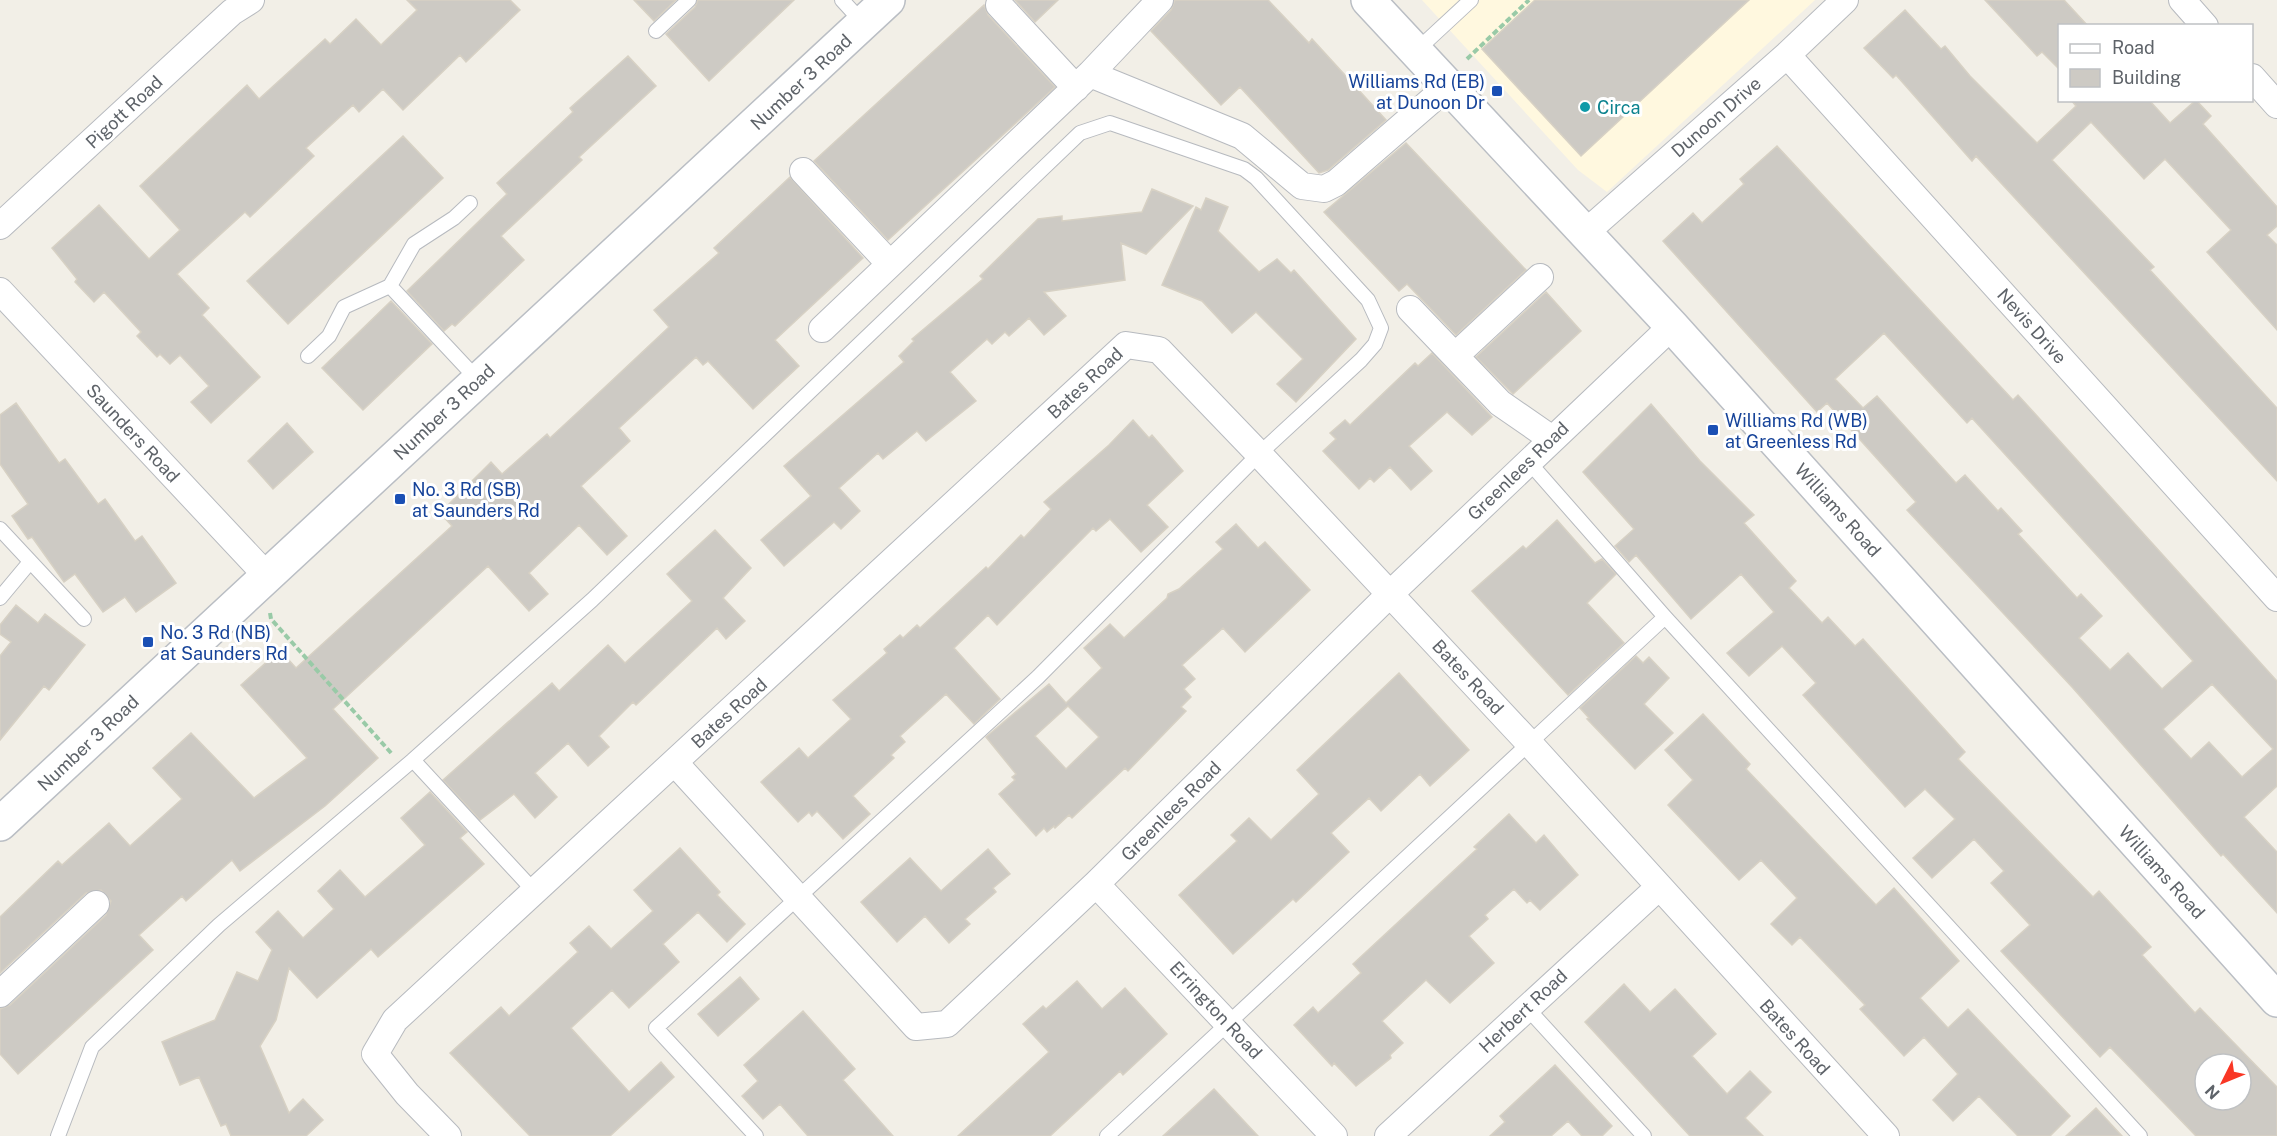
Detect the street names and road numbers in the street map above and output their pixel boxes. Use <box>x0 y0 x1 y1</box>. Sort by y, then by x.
street label: Number 3 Road <box>746 30 856 134</box>
street label: Pigott Road <box>81 71 167 153</box>
street label: Dunoon Drive <box>1667 72 1765 162</box>
street label: Nevis Drive <box>1993 284 2071 368</box>
street label: Bates Road <box>1043 343 1127 423</box>
street label: Number 3 Road <box>389 360 499 464</box>
street label: Saunders Road <box>82 379 184 487</box>
street label: Greenlees Road <box>1463 418 1573 524</box>
street label: Williams Road <box>1791 459 1885 561</box>
street label: Bates Road <box>1428 635 1508 719</box>
street label: Bates Road <box>687 674 771 752</box>
street label: Number 3 Road <box>33 691 143 795</box>
street label: Greenlees Road <box>1117 757 1225 865</box>
street label: Williams Road <box>2115 821 2209 923</box>
street label: Errington Road <box>1165 957 1267 1063</box>
street label: Herbert Road <box>1475 965 1571 1057</box>
street label: Bates Road <box>1756 995 1834 1079</box>

